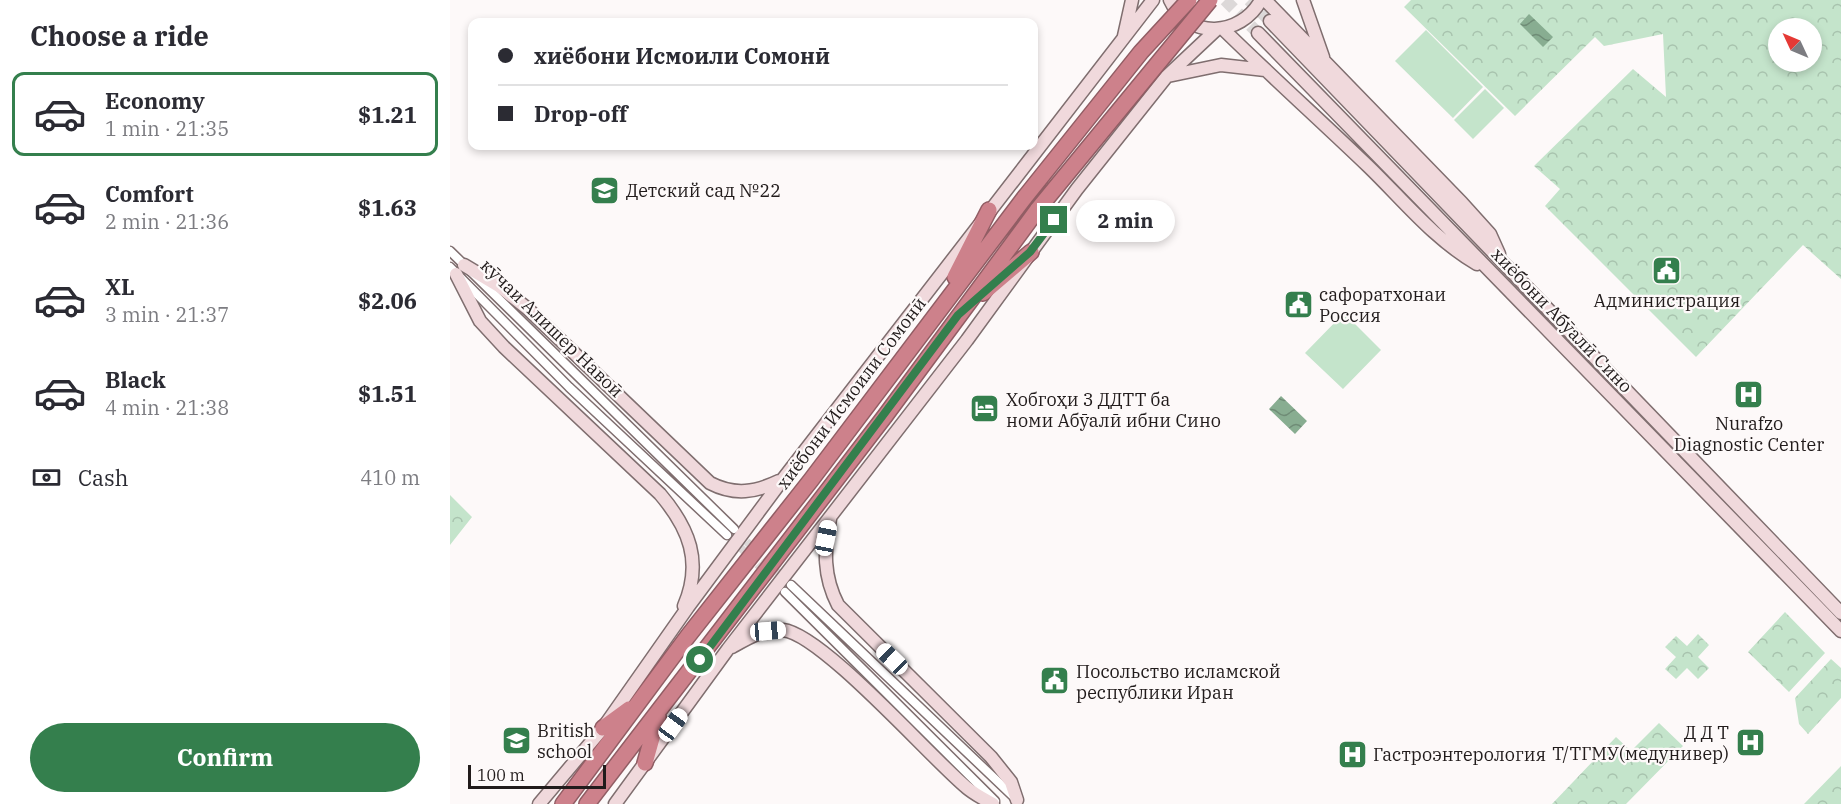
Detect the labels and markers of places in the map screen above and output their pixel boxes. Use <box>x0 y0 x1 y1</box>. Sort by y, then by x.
school or university icon: Детский сад №22 <box>589 174 621 206</box>
place label: Детский сад №22 <box>626 179 781 202</box>
public building icon: Администрация <box>1651 255 1683 287</box>
place label: сафоратхонаи Россия <box>1319 283 1446 327</box>
public building icon: сафоратхонаи Россия <box>1282 288 1314 320</box>
place label: Администрация <box>1594 289 1740 312</box>
hospital icon: Nurafzo Diagnostic Center <box>1733 378 1765 410</box>
place label: Хобгоҳи 3 ДДТТ ба номи Абӯалӣ ибни Сино <box>1006 388 1221 432</box>
hotel icon: Хобгоҳи 3 ДДТТ ба номи Абӯалӣ ибни Сино <box>969 393 1001 425</box>
place label: Nurafzo Diagnostic Center <box>1674 412 1824 456</box>
place label: Посольство исламской республики Иран <box>1076 660 1281 704</box>
public building icon: Посольство исламской республики Иран <box>1039 665 1071 697</box>
place label: British school <box>537 719 595 763</box>
place label: Д Д Т Т/ТГМУ(медунивер) <box>1552 721 1729 765</box>
school or university icon: British school <box>500 724 532 756</box>
hospital icon: Д Д Т Т/ТГМУ(медунивер) <box>1734 726 1766 758</box>
hospital icon: Гастроэнтерология <box>1336 738 1368 770</box>
place label: Гастроэнтерология <box>1373 743 1546 766</box>

